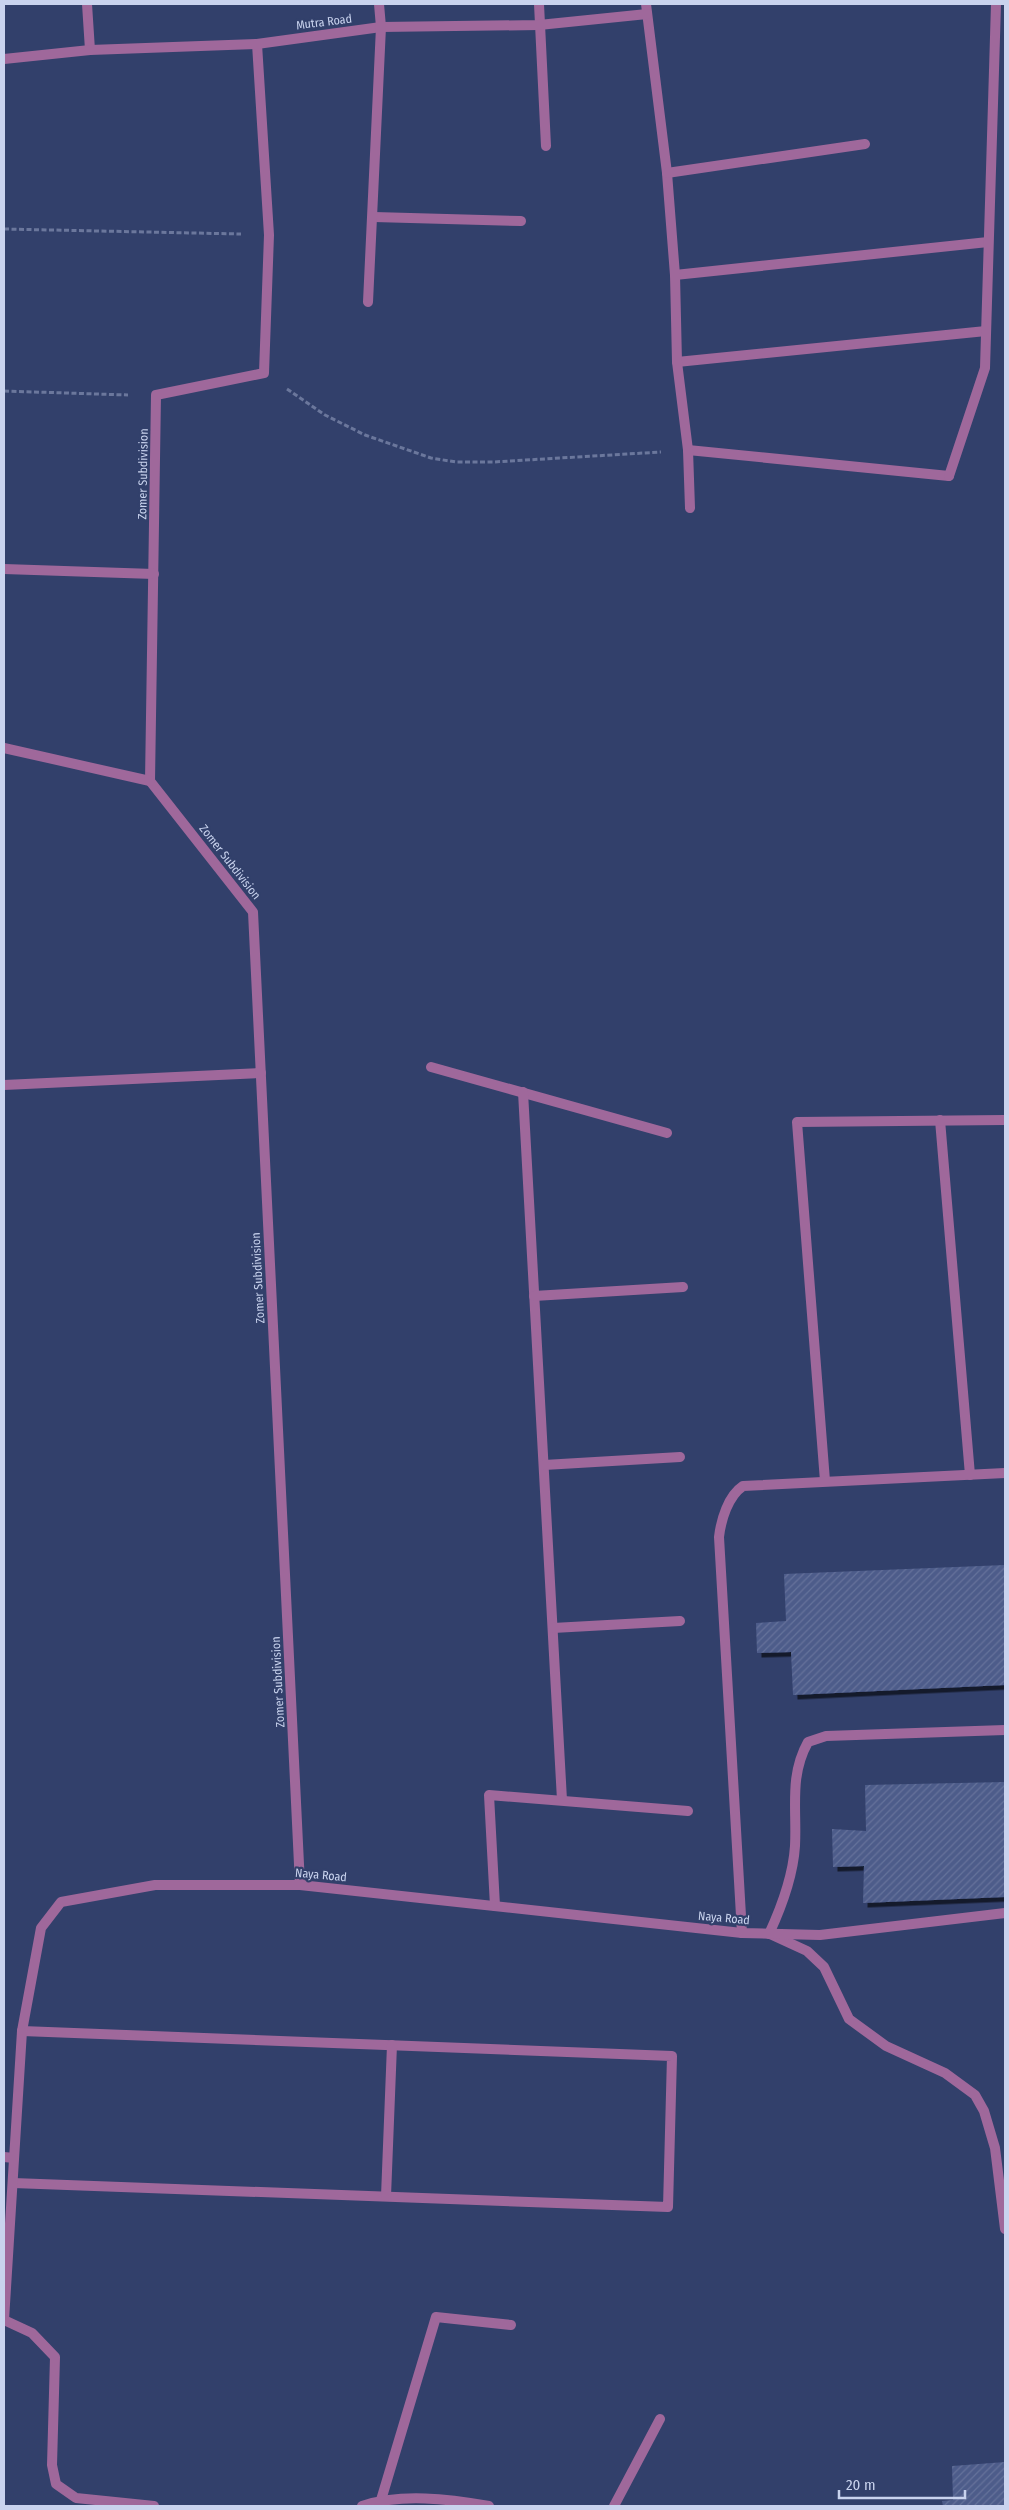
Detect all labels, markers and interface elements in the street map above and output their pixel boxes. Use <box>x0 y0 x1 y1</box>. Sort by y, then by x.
street label: Mutra Road <box>295 12 353 32</box>
street label: Zomer Subdivision <box>135 428 151 520</box>
street label: Zomer Subdivision <box>196 822 264 902</box>
street label: Zomer Subdivision <box>249 1232 267 1324</box>
street label: Zomer Subdivision <box>269 1636 287 1728</box>
street label: Naya Road <box>295 1866 347 1884</box>
street label: Naya Road <box>698 1909 750 1927</box>
scale bar <box>839 2468 965 2500</box>
text: 20 m <box>846 2476 876 2494</box>

